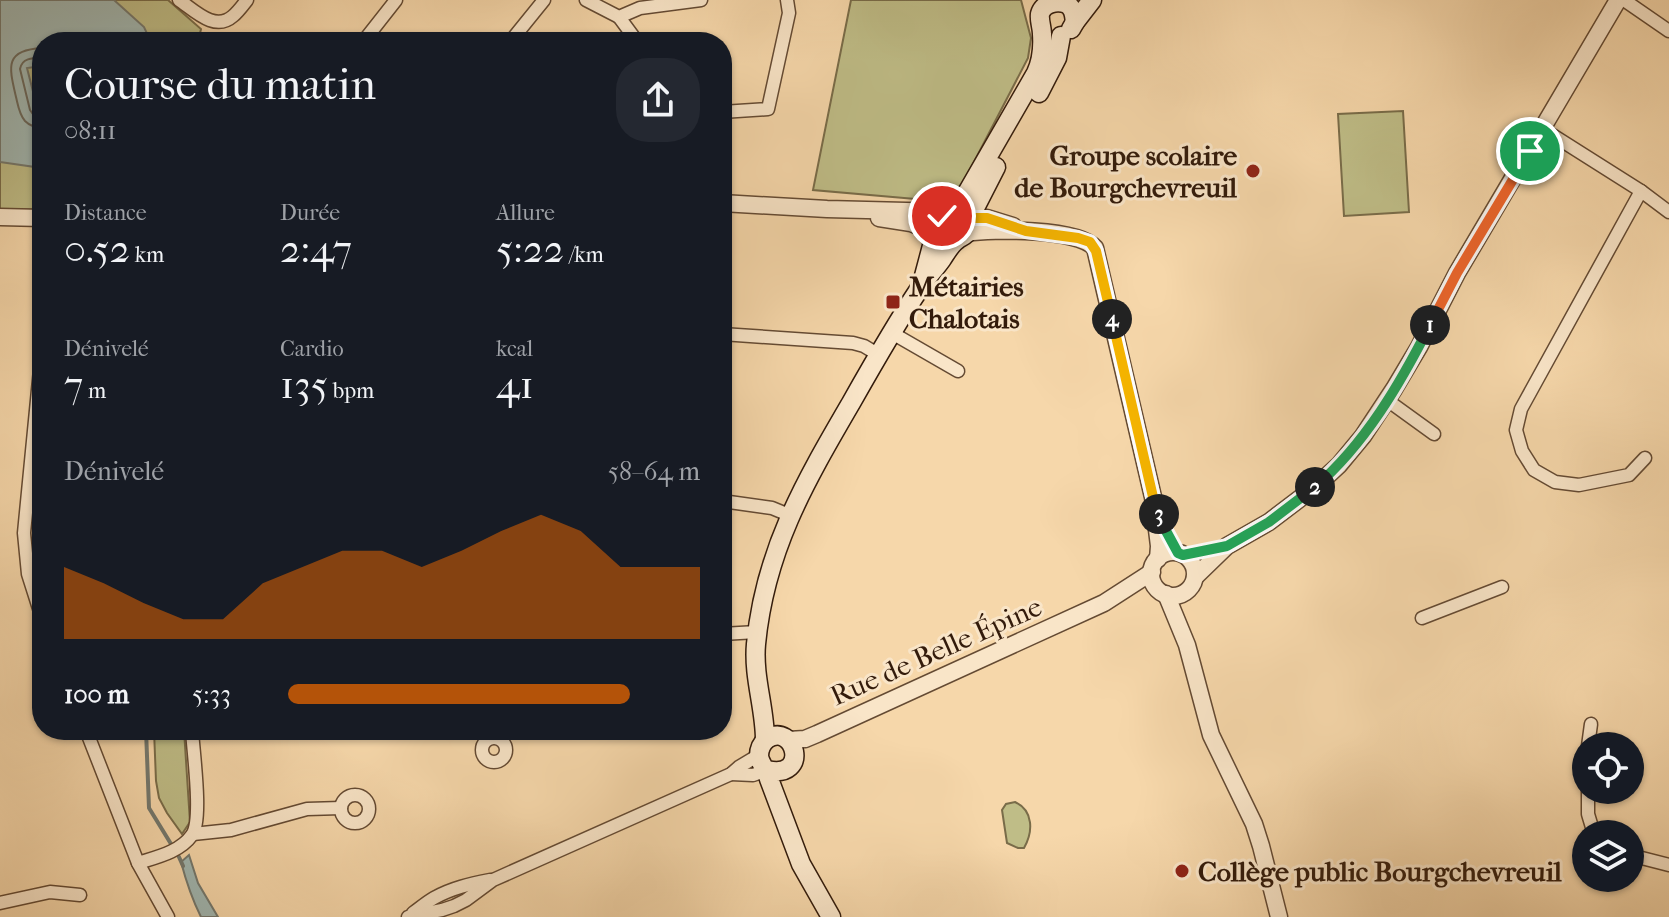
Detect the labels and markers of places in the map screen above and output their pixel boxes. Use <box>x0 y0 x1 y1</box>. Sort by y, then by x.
pin <box>1496 117 1564 185</box>
place label: Groupe scolaire de Bourgchevreuil <box>1014 139 1237 204</box>
marker: Groupe scolaire de Bourgchevreuil <box>1244 162 1262 180</box>
pin <box>908 182 976 250</box>
place label: Métairies Chalotais <box>909 270 1024 335</box>
marker: Métairies Chalotais <box>884 293 902 311</box>
pin: 4 <box>1092 299 1132 339</box>
pin: 1 <box>1410 305 1450 345</box>
pin: 2 <box>1295 467 1335 507</box>
pin: 3 <box>1139 494 1179 534</box>
place label: Collège public Bourgchevreuil <box>1198 855 1562 888</box>
marker: Collège public Bourgchevreuil <box>1173 862 1191 880</box>

